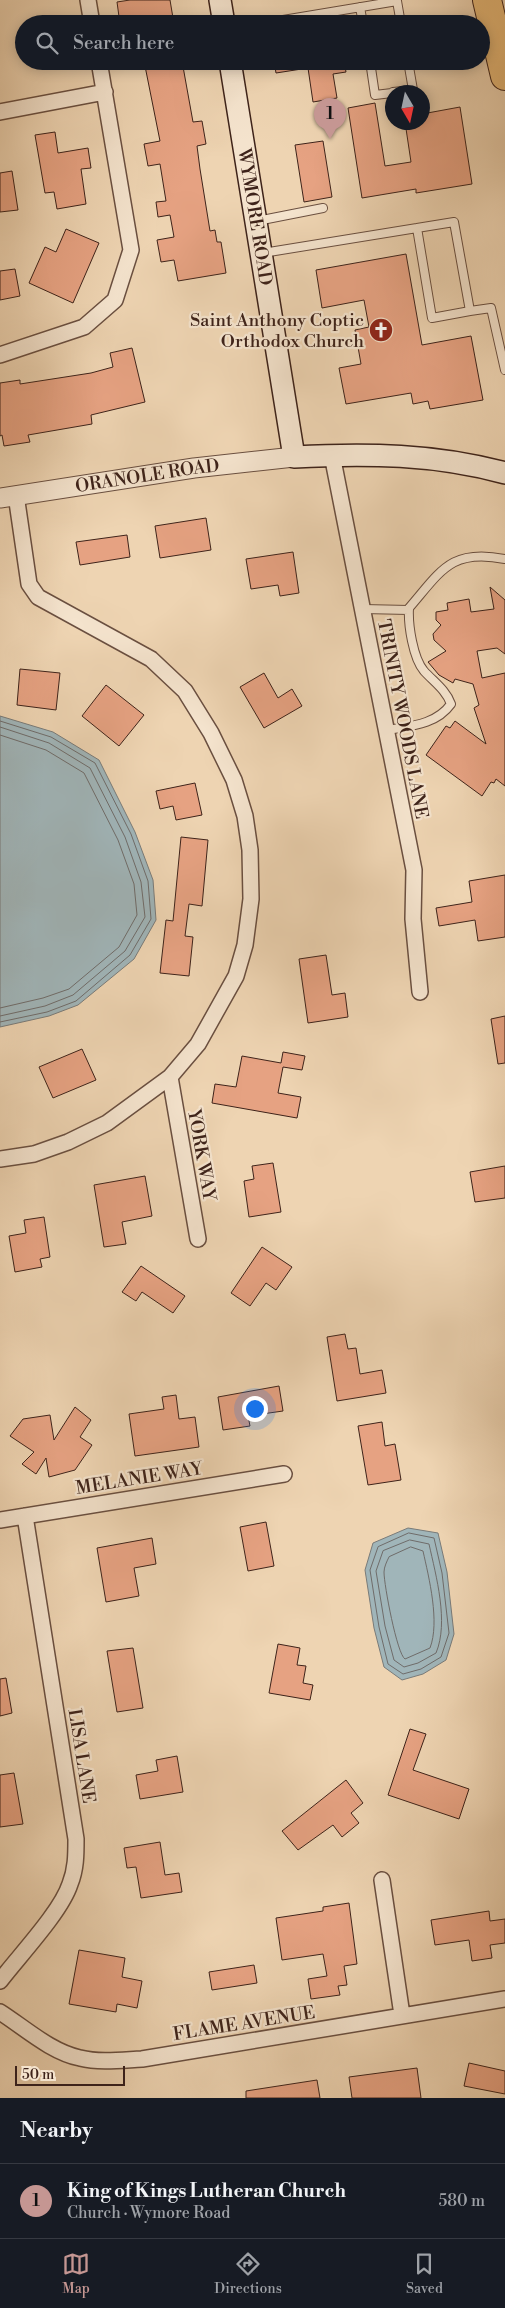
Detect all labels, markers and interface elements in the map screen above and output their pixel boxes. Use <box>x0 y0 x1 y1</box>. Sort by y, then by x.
search box <box>15 15 490 70</box>
icon: search <box>33 29 61 57</box>
text: Search here <box>73 31 174 55</box>
north arrow <box>385 85 430 130</box>
pin: 1 <box>314 98 346 139</box>
street label: WYMORE ROAD <box>232 146 277 287</box>
place label: Saint Anthony Coptic Orthodox Church <box>190 309 364 353</box>
church icon: Saint Anthony Coptic Orthodox Church <box>368 317 394 343</box>
street label: ORANOLE ROAD <box>74 454 221 498</box>
street label: TRINITY WOODS LANE <box>372 617 433 821</box>
street label: YORK WAY <box>182 1107 221 1204</box>
your location <box>242 1396 268 1422</box>
street label: MELANIE WAY <box>74 1457 205 1500</box>
street label: LISA LANE <box>63 1707 100 1805</box>
street label: FLAME AVENUE <box>171 2001 317 2046</box>
scale bar <box>15 2063 125 2086</box>
text: 50 m <box>22 2066 54 2084</box>
text: Nearby <box>20 2118 93 2144</box>
text: King of Kings Lutheran Church <box>67 2179 346 2203</box>
text: 1 <box>32 2191 40 2211</box>
text: 580 m <box>438 2191 485 2211</box>
text: Church · Wymore Road <box>67 2203 230 2223</box>
tab: Map <box>62 2250 90 2298</box>
tab: Directions <box>214 2250 282 2298</box>
tab: Saved <box>406 2250 443 2298</box>

